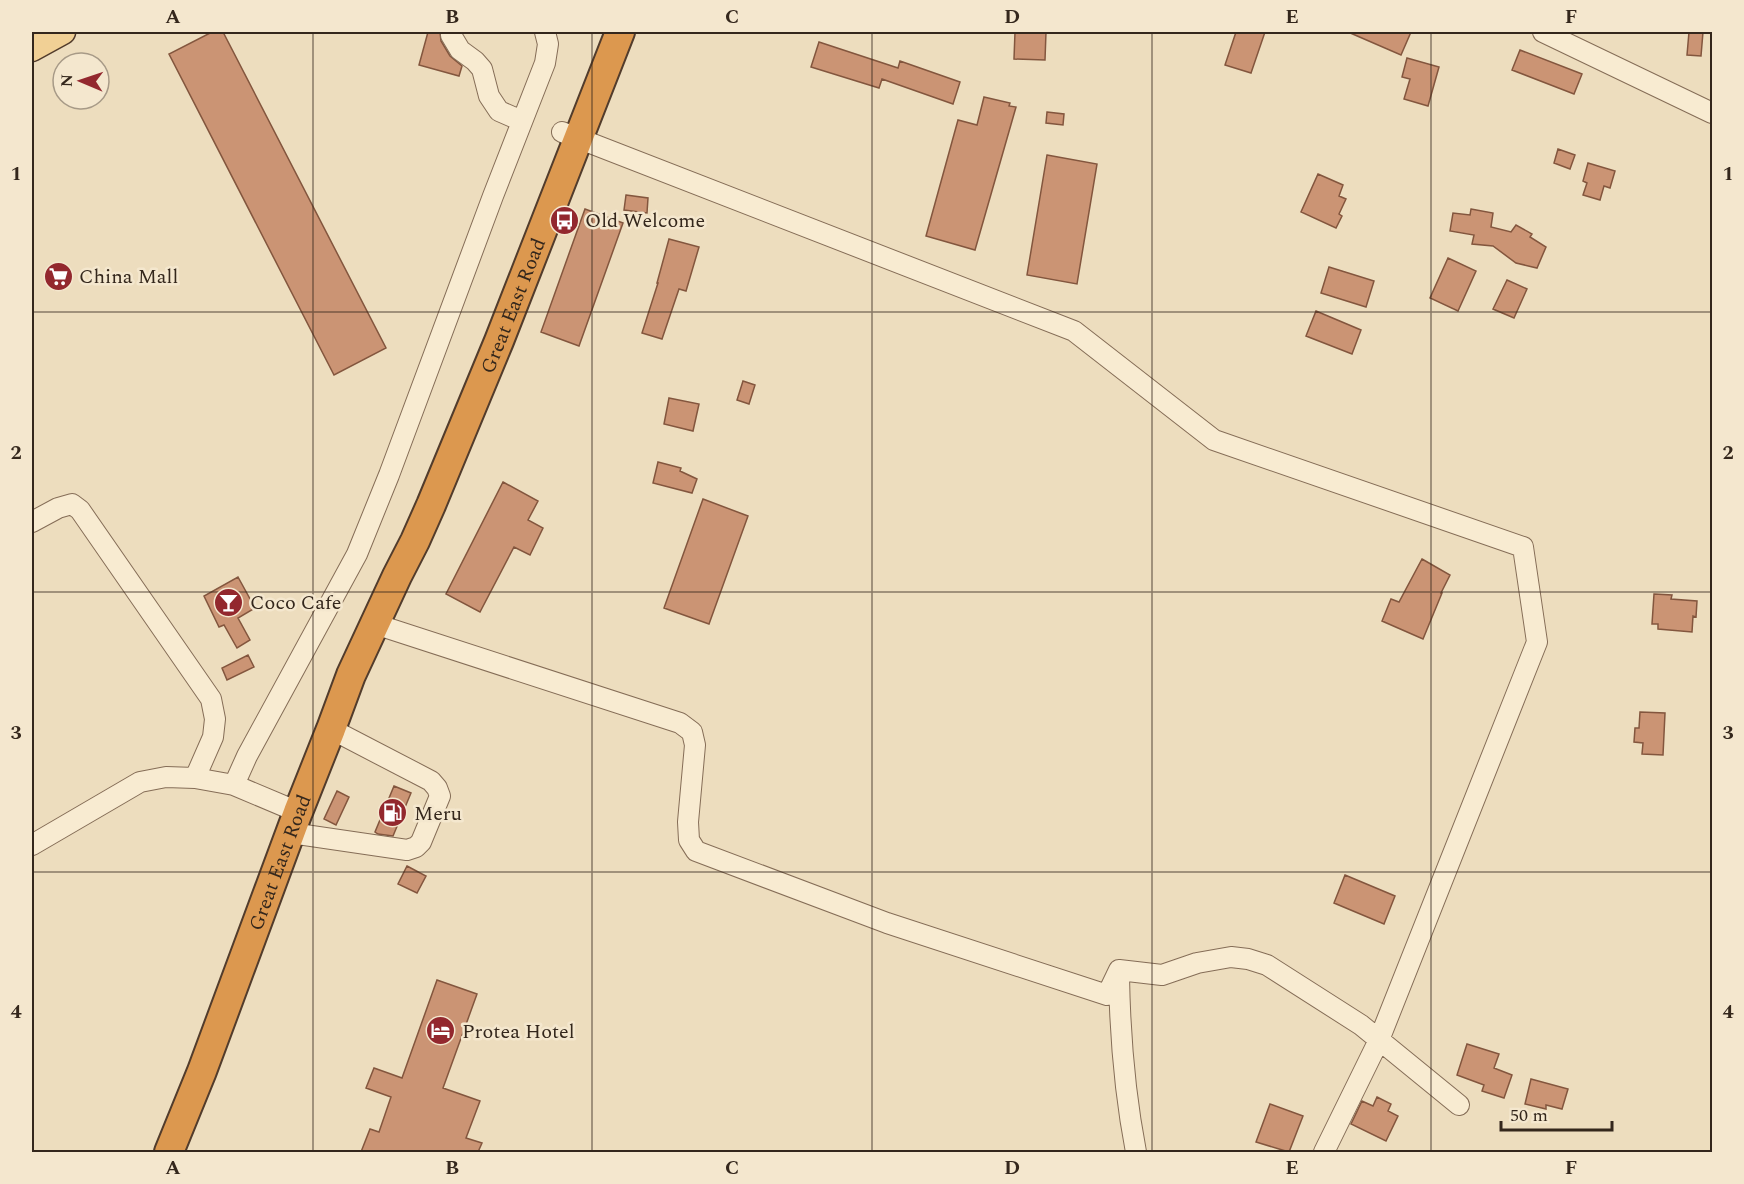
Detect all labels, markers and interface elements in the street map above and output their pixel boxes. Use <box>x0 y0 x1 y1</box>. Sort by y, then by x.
text: A <box>165 2 181 32</box>
text: B <box>445 2 459 32</box>
text: C <box>725 2 739 32</box>
text: D <box>1004 2 1020 32</box>
text: E <box>1285 2 1299 32</box>
text: F <box>1565 2 1577 32</box>
north arrow <box>51 51 111 111</box>
text: N <box>55 74 79 87</box>
text: 1 <box>10 159 22 189</box>
text: 1 <box>1722 159 1734 189</box>
bus stop icon: Old Welcome <box>548 204 580 236</box>
place label: Old Welcome <box>585 206 705 236</box>
street label: Great East Road <box>473 234 554 378</box>
supermarket icon: China Mall <box>42 260 74 292</box>
place label: China Mall <box>79 262 178 292</box>
text: 2 <box>10 438 22 468</box>
text: 2 <box>1722 438 1734 468</box>
bar icon: Coco Cafe <box>213 586 245 618</box>
place label: Coco Cafe <box>250 588 341 618</box>
text: 3 <box>10 718 22 748</box>
text: 3 <box>1722 718 1734 748</box>
street label: Great East Road <box>241 790 320 935</box>
fuel station icon: Meru <box>377 797 409 829</box>
place label: Meru <box>414 799 462 829</box>
text: 4 <box>10 997 22 1027</box>
text: 4 <box>1722 997 1734 1027</box>
hotel icon: Protea Hotel <box>425 1015 457 1047</box>
place label: Protea Hotel <box>462 1017 575 1047</box>
scale bar <box>1501 1094 1612 1132</box>
text: 50 m <box>1510 1102 1548 1129</box>
text: A <box>165 1153 181 1183</box>
text: B <box>445 1153 459 1183</box>
text: C <box>725 1153 739 1183</box>
text: D <box>1004 1153 1020 1183</box>
text: E <box>1285 1153 1299 1183</box>
text: F <box>1565 1153 1577 1183</box>

